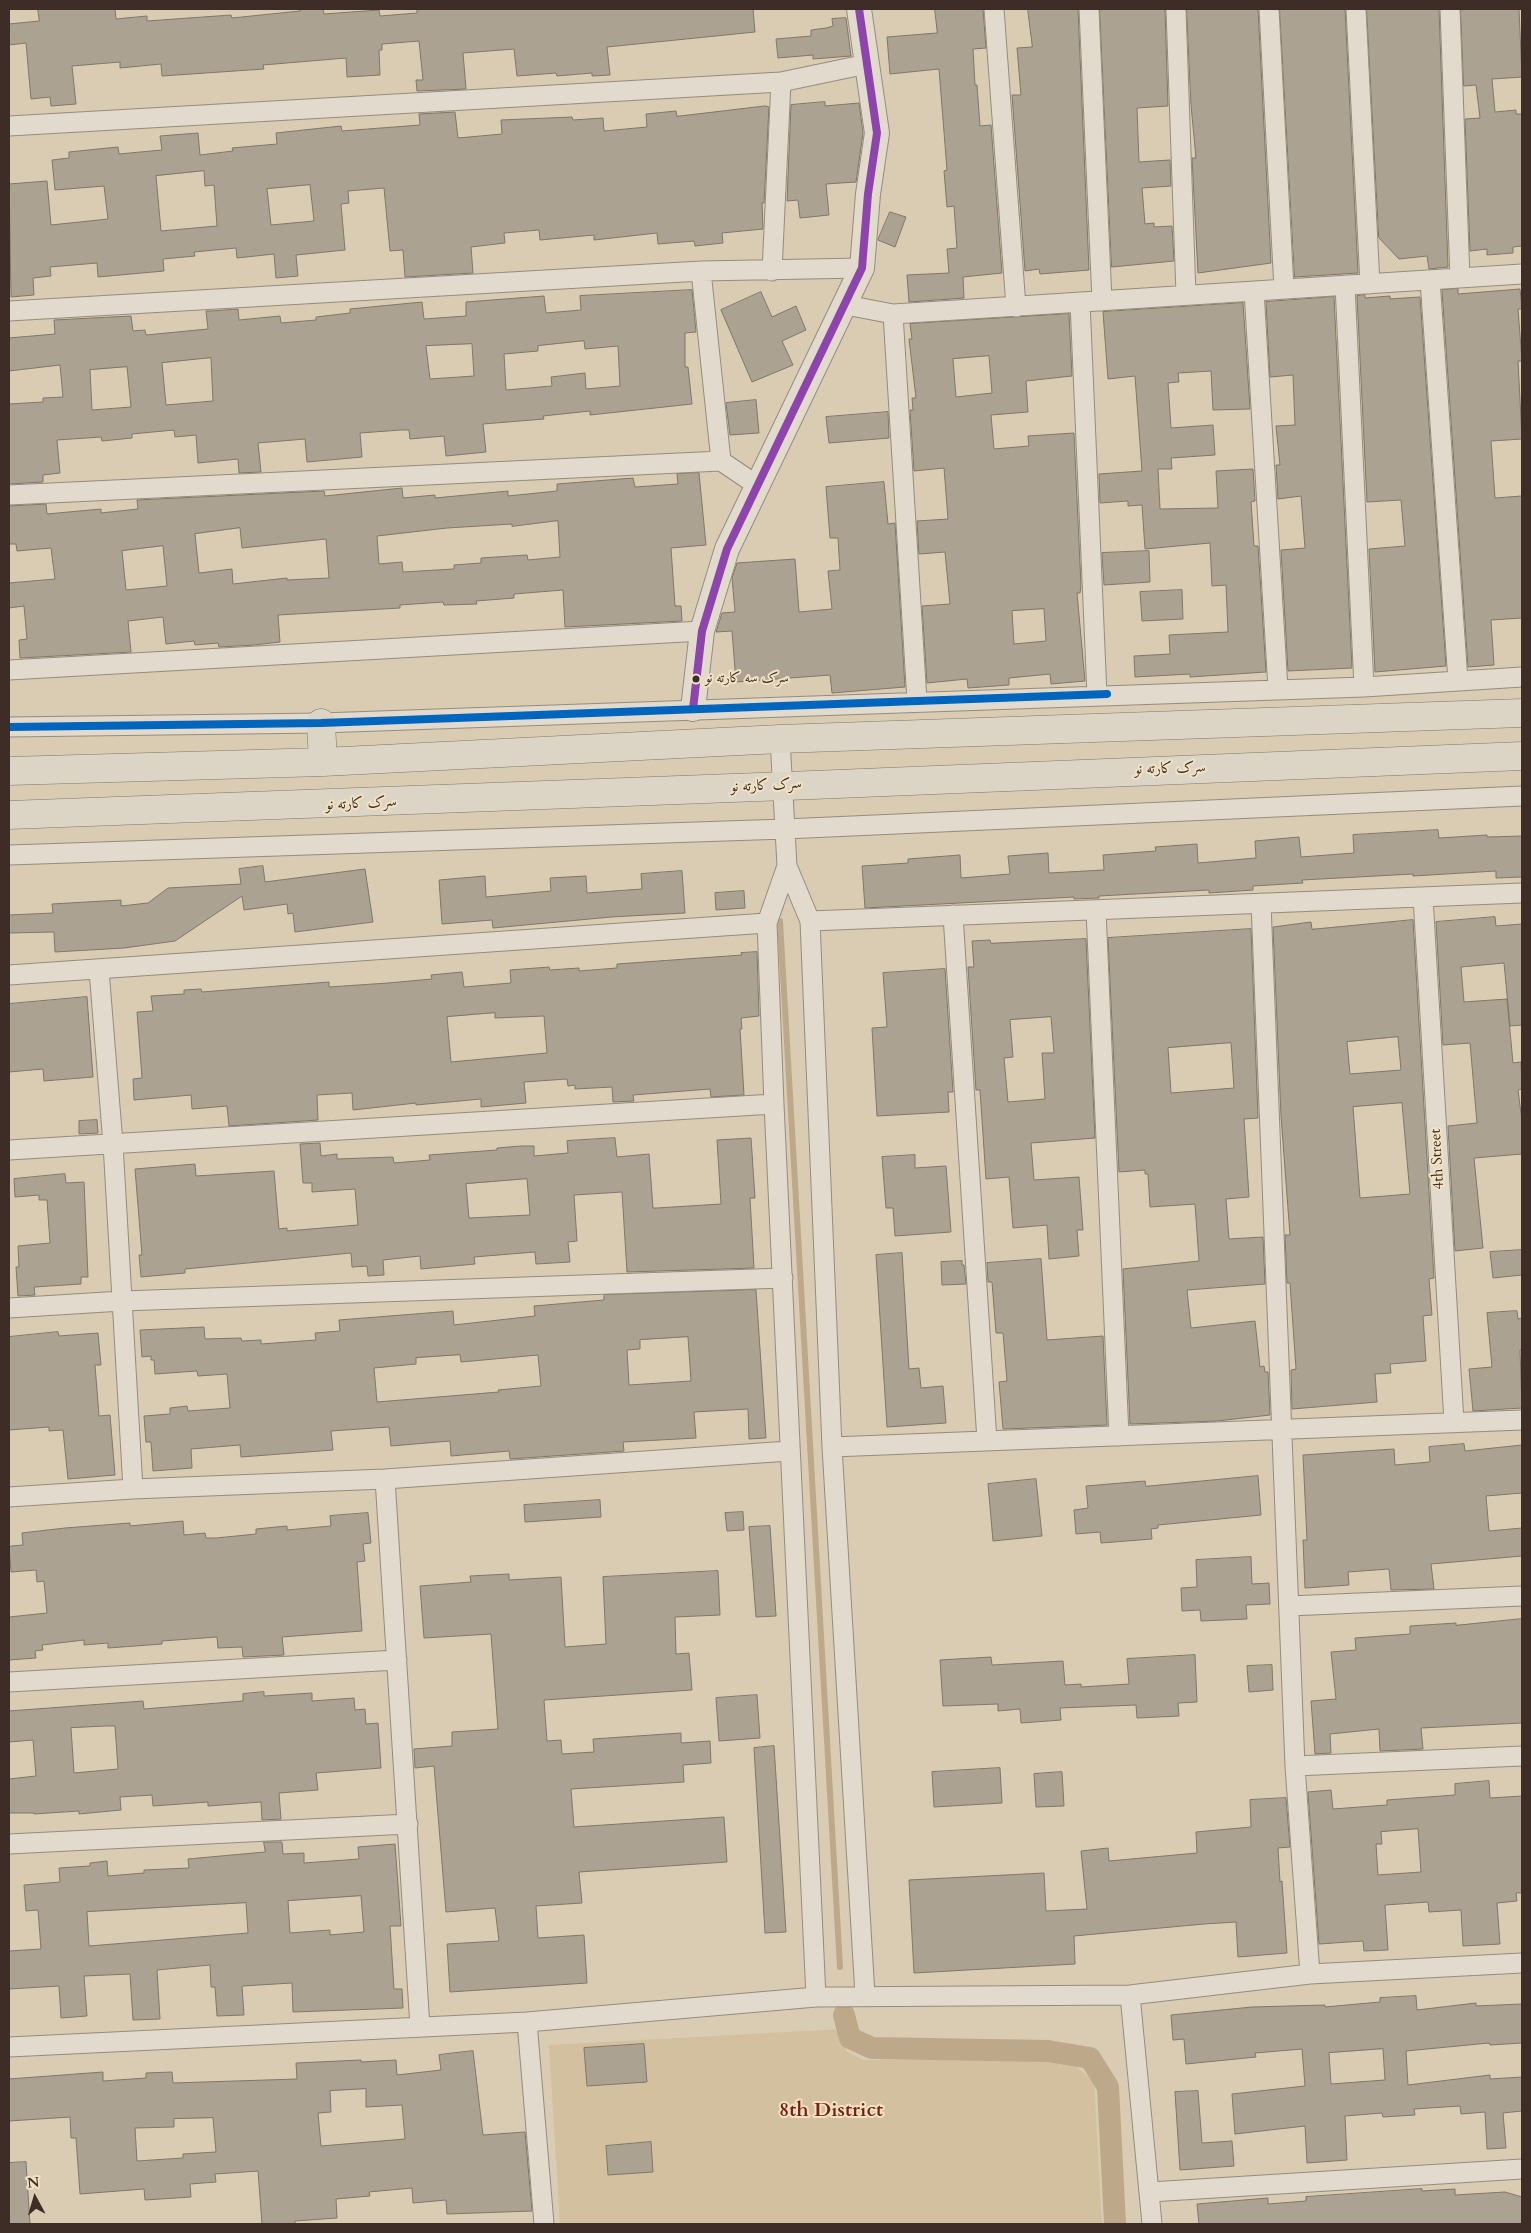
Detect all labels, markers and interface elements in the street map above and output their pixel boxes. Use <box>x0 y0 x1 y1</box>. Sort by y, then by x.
place label: سرک سه کارته نو <box>705 671 789 687</box>
marker: سرک سه کارته نو <box>691 674 701 684</box>
street label: سرک کارته نو <box>1134 759 1206 779</box>
street label: سرک کارته نو <box>730 775 802 797</box>
street label: سرک کارته نو <box>325 793 397 815</box>
street label: 4th Street <box>1427 1128 1449 1190</box>
district label: 8th District <box>779 2099 883 2123</box>
north arrow <box>10 2173 60 2223</box>
text: N <box>26 2173 40 2193</box>

